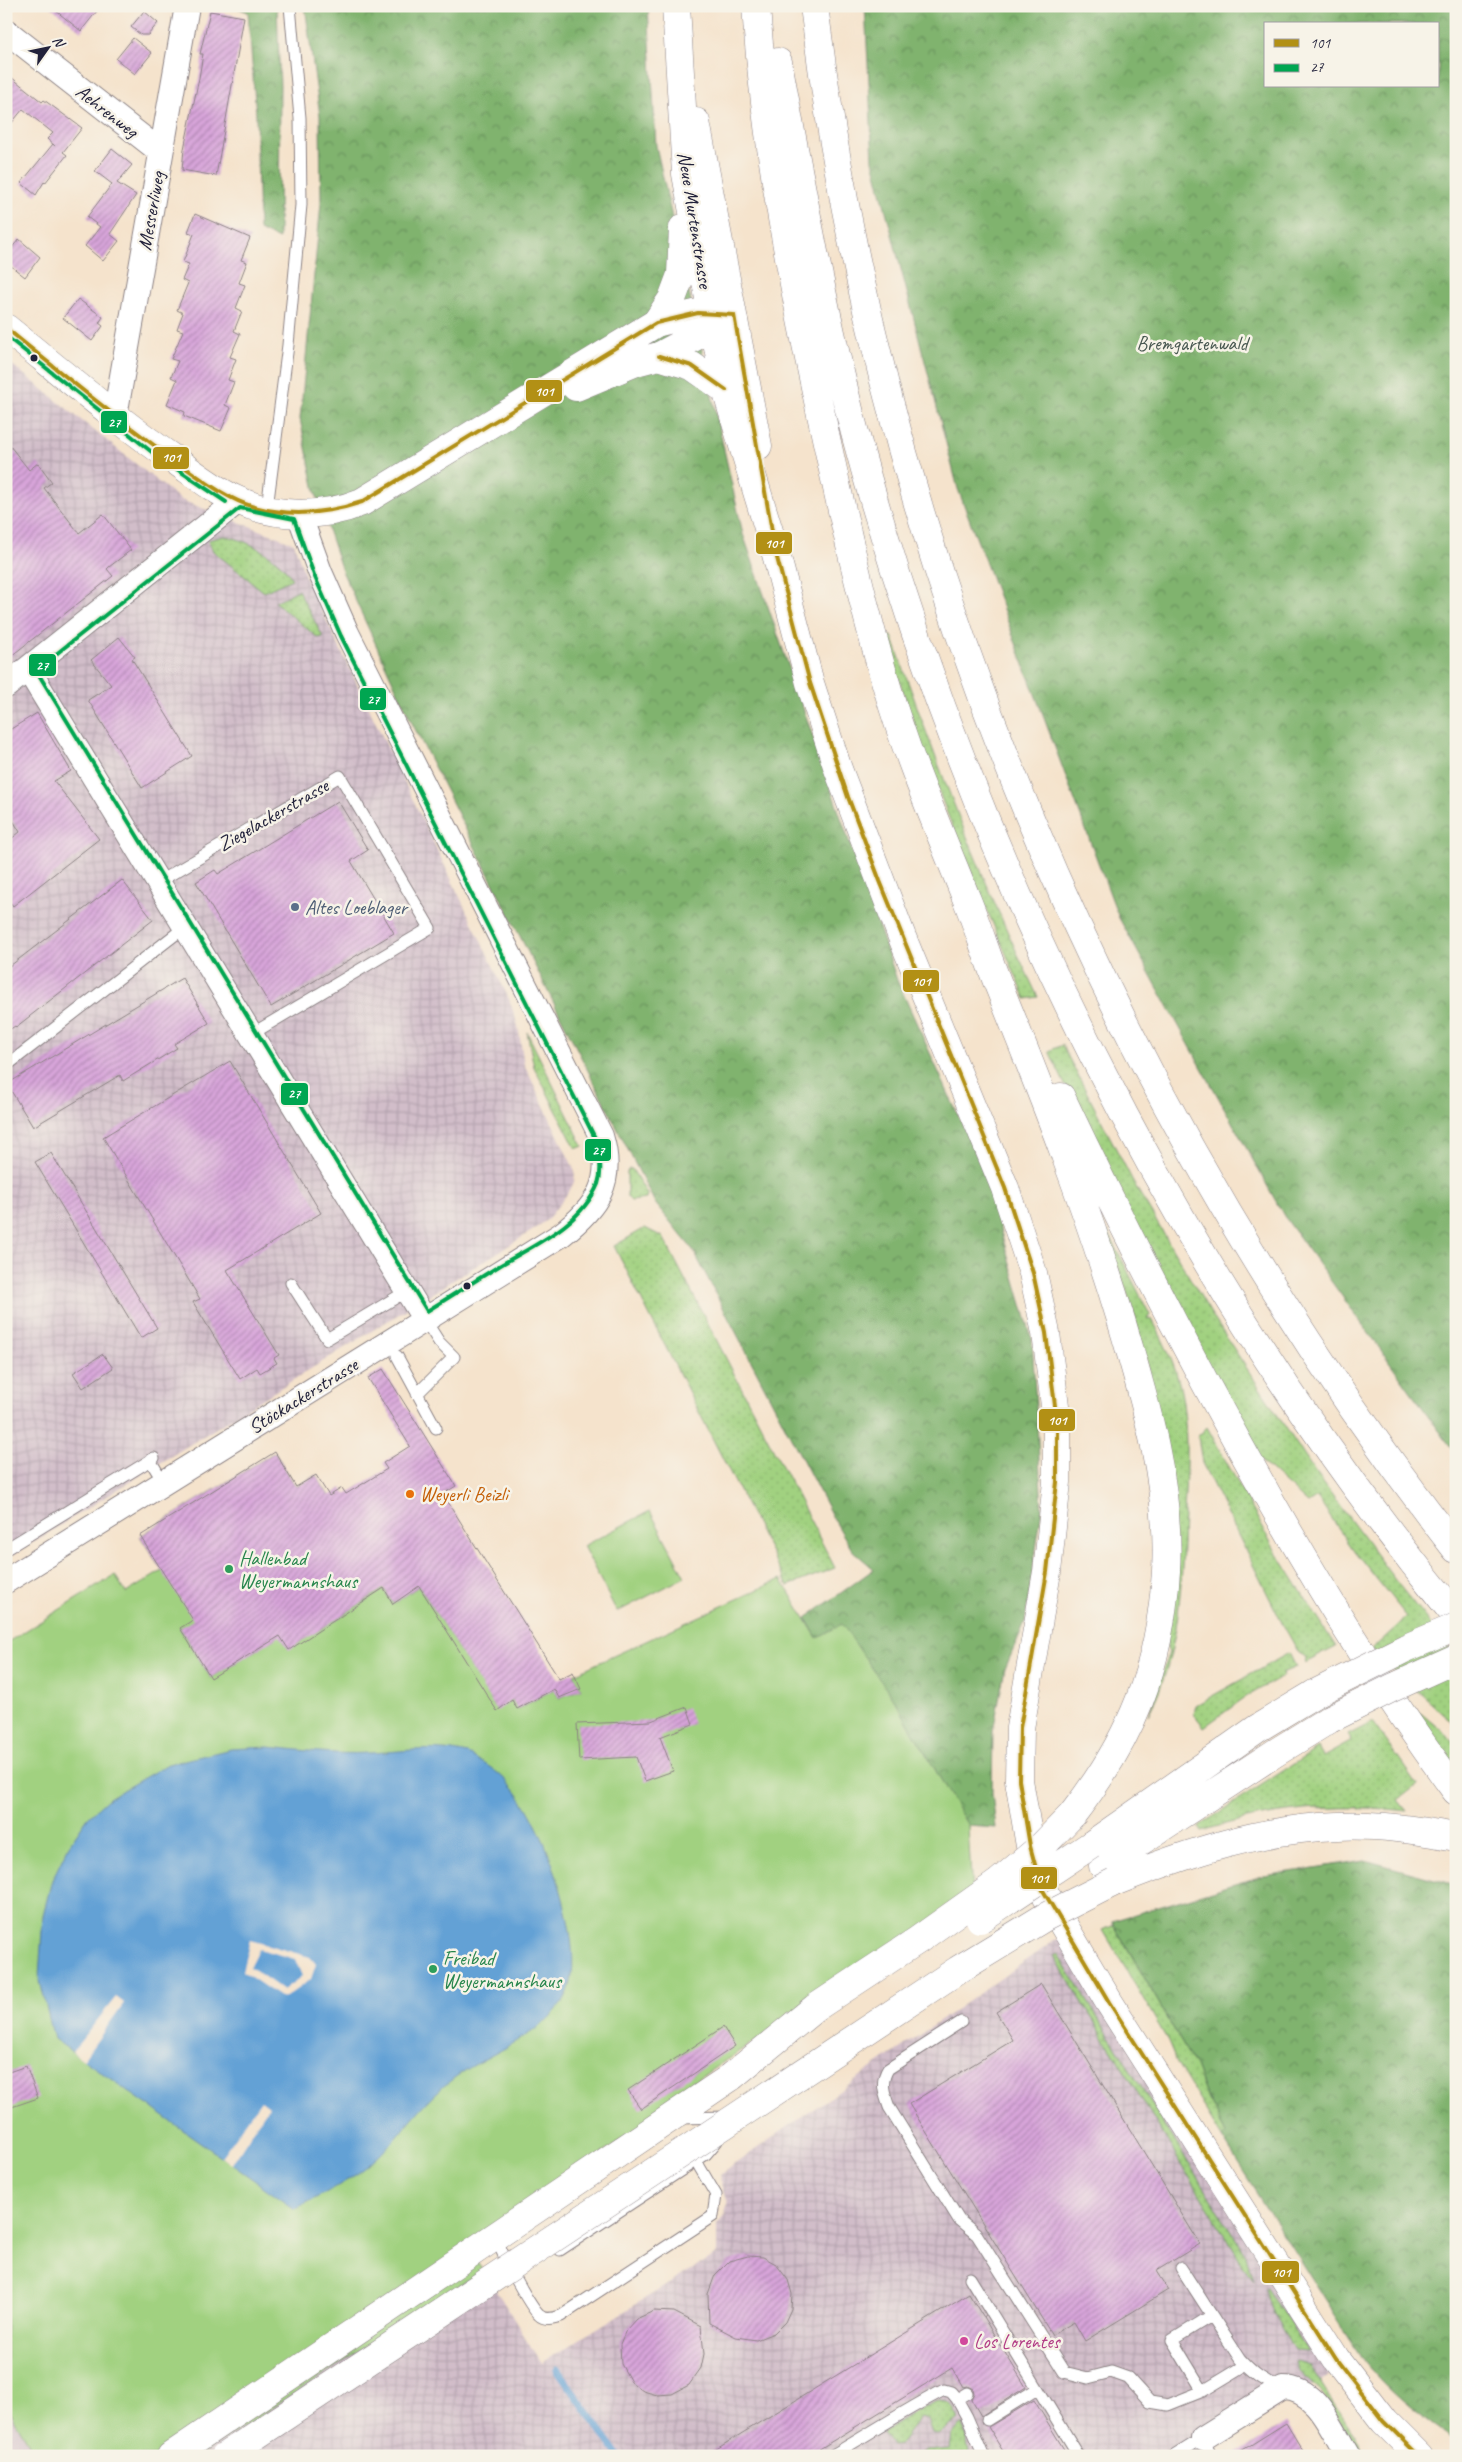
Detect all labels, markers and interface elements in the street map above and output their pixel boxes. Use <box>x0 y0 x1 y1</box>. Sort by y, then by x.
north arrow <box>22 22 72 72</box>
legend <box>1264 22 1440 88</box>
text: N <box>49 33 69 51</box>
text: 101 <box>1310 34 1332 53</box>
text: 27 <box>1310 58 1325 77</box>
street label: Aehrenweg <box>71 79 145 144</box>
street label: Neue Murtenstrasse <box>672 150 718 291</box>
street label: Messerliweg <box>132 168 171 252</box>
park label: Bremgartenwald <box>1136 331 1251 356</box>
unlabelled marker <box>29 353 39 363</box>
line badge: 101 <box>525 379 563 403</box>
text: 101 <box>535 383 555 400</box>
line badge: 27 <box>100 410 128 434</box>
text: 27 <box>108 414 122 431</box>
line badge: 101 <box>152 446 190 470</box>
text: 101 <box>162 449 182 466</box>
line badge: 101 <box>755 531 793 555</box>
text: 101 <box>765 535 785 552</box>
line badge: 27 <box>28 653 57 677</box>
text: 27 <box>36 657 50 674</box>
line badge: 27 <box>359 687 387 711</box>
text: 27 <box>367 691 381 708</box>
street label: Ziegelackerstrasse <box>213 772 334 857</box>
place label: Altes Loeblager <box>305 895 409 920</box>
marker: Altes Loeblager <box>289 901 301 913</box>
line badge: 101 <box>902 969 940 993</box>
text: 101 <box>912 973 932 990</box>
line badge: 27 <box>280 1082 309 1106</box>
text: 27 <box>288 1085 302 1102</box>
line badge: 27 <box>584 1138 612 1162</box>
text: 27 <box>592 1142 606 1159</box>
unlabelled marker <box>462 1281 472 1291</box>
street label: Stöckackerstrasse <box>244 1352 364 1440</box>
line badge: 101 <box>1038 1408 1076 1432</box>
text: 101 <box>1048 1412 1068 1429</box>
place label: Weyerli Beizli <box>420 1482 510 1507</box>
marker: Weyerli Beizli <box>404 1488 416 1500</box>
place label: Hallenbad Weyermannshaus <box>239 1546 359 1594</box>
marker: Hallenbad Weyermannshaus <box>223 1563 235 1575</box>
line badge: 101 <box>1020 1866 1058 1890</box>
text: 101 <box>1030 1870 1050 1887</box>
place label: Freibad Weyermannshaus <box>443 1946 563 1994</box>
marker: Freibad Weyermannshaus <box>427 1963 439 1975</box>
line badge: 101 <box>1261 2260 1300 2284</box>
text: 101 <box>1272 2264 1292 2281</box>
place label: Los Lorentes <box>974 2329 1062 2354</box>
marker: Los Lorentes <box>958 2335 970 2347</box>

